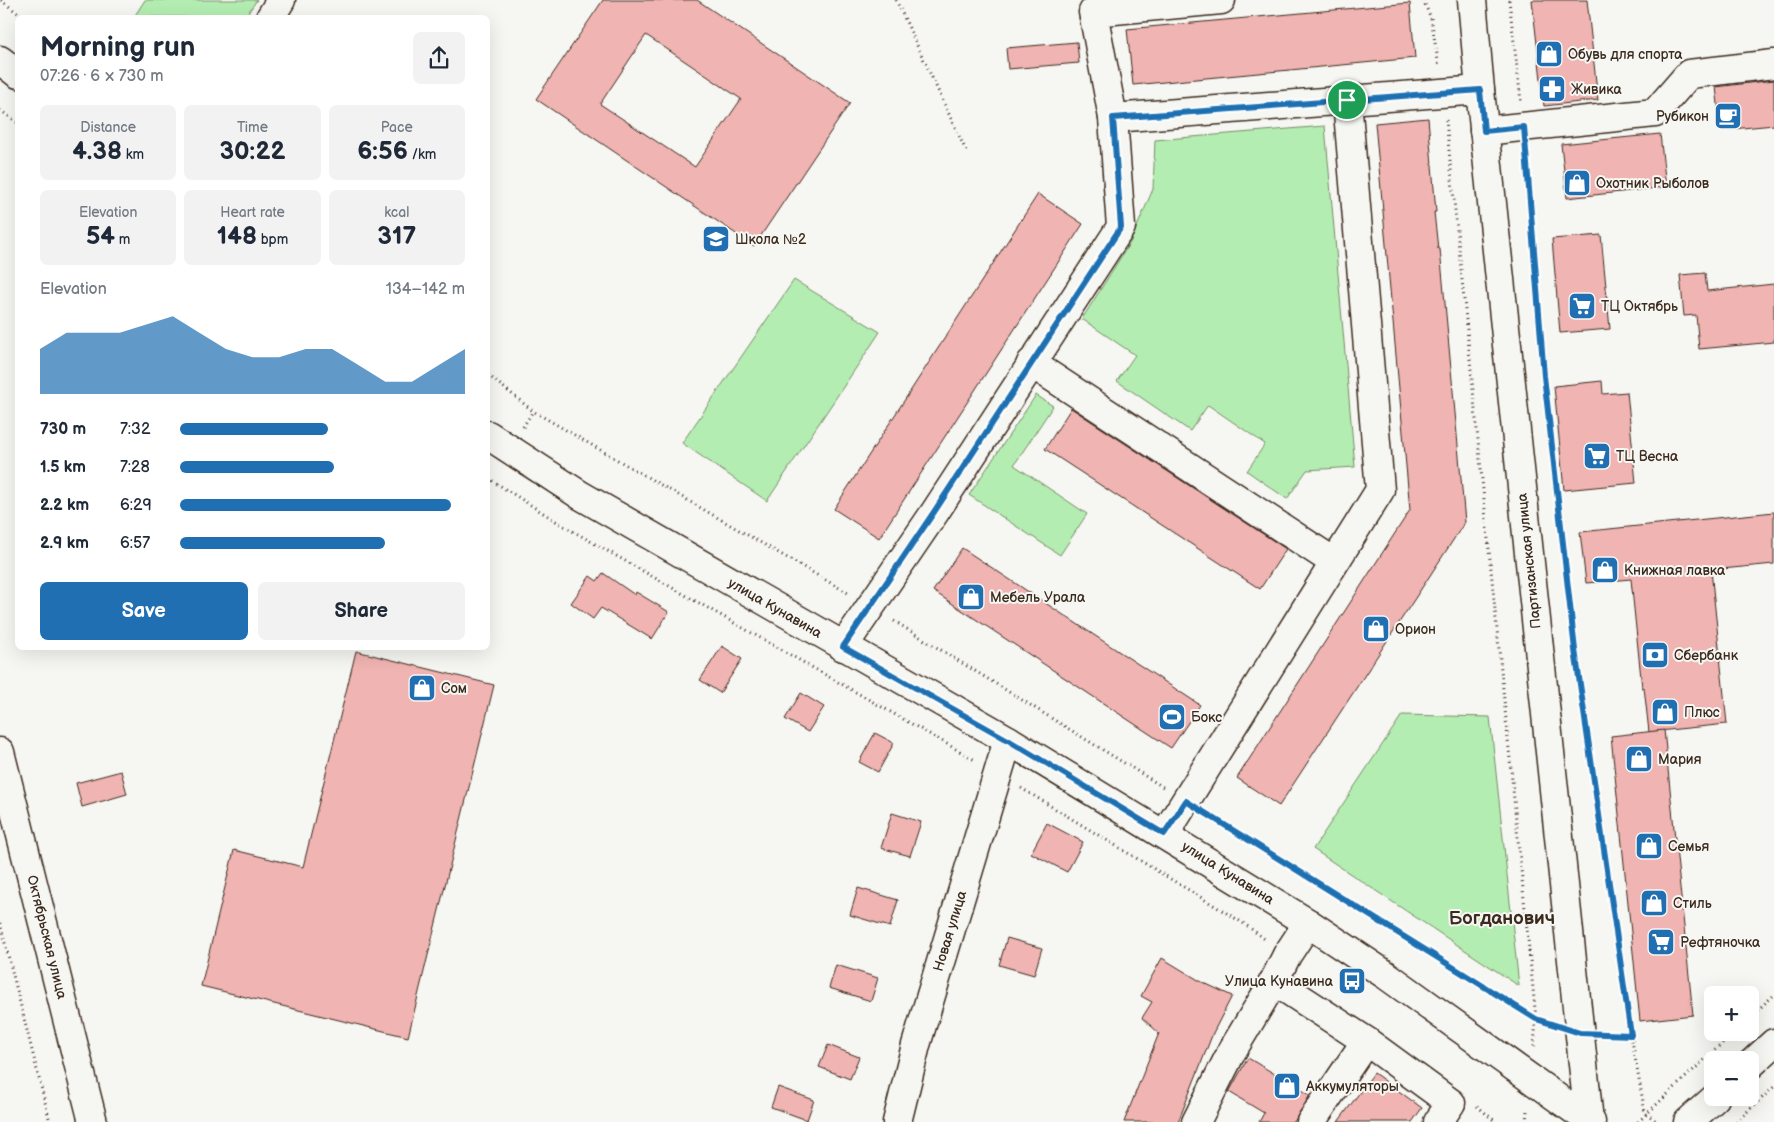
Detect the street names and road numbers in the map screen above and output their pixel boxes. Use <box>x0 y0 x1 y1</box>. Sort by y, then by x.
street label: Партизанская улица <box>1513 492 1545 630</box>
street label: улица Кунавина <box>725 574 826 642</box>
street label: улица Кунавина <box>1179 838 1278 909</box>
street label: Октябрьская улица <box>23 873 71 1001</box>
street label: Новая улица <box>930 888 971 973</box>

